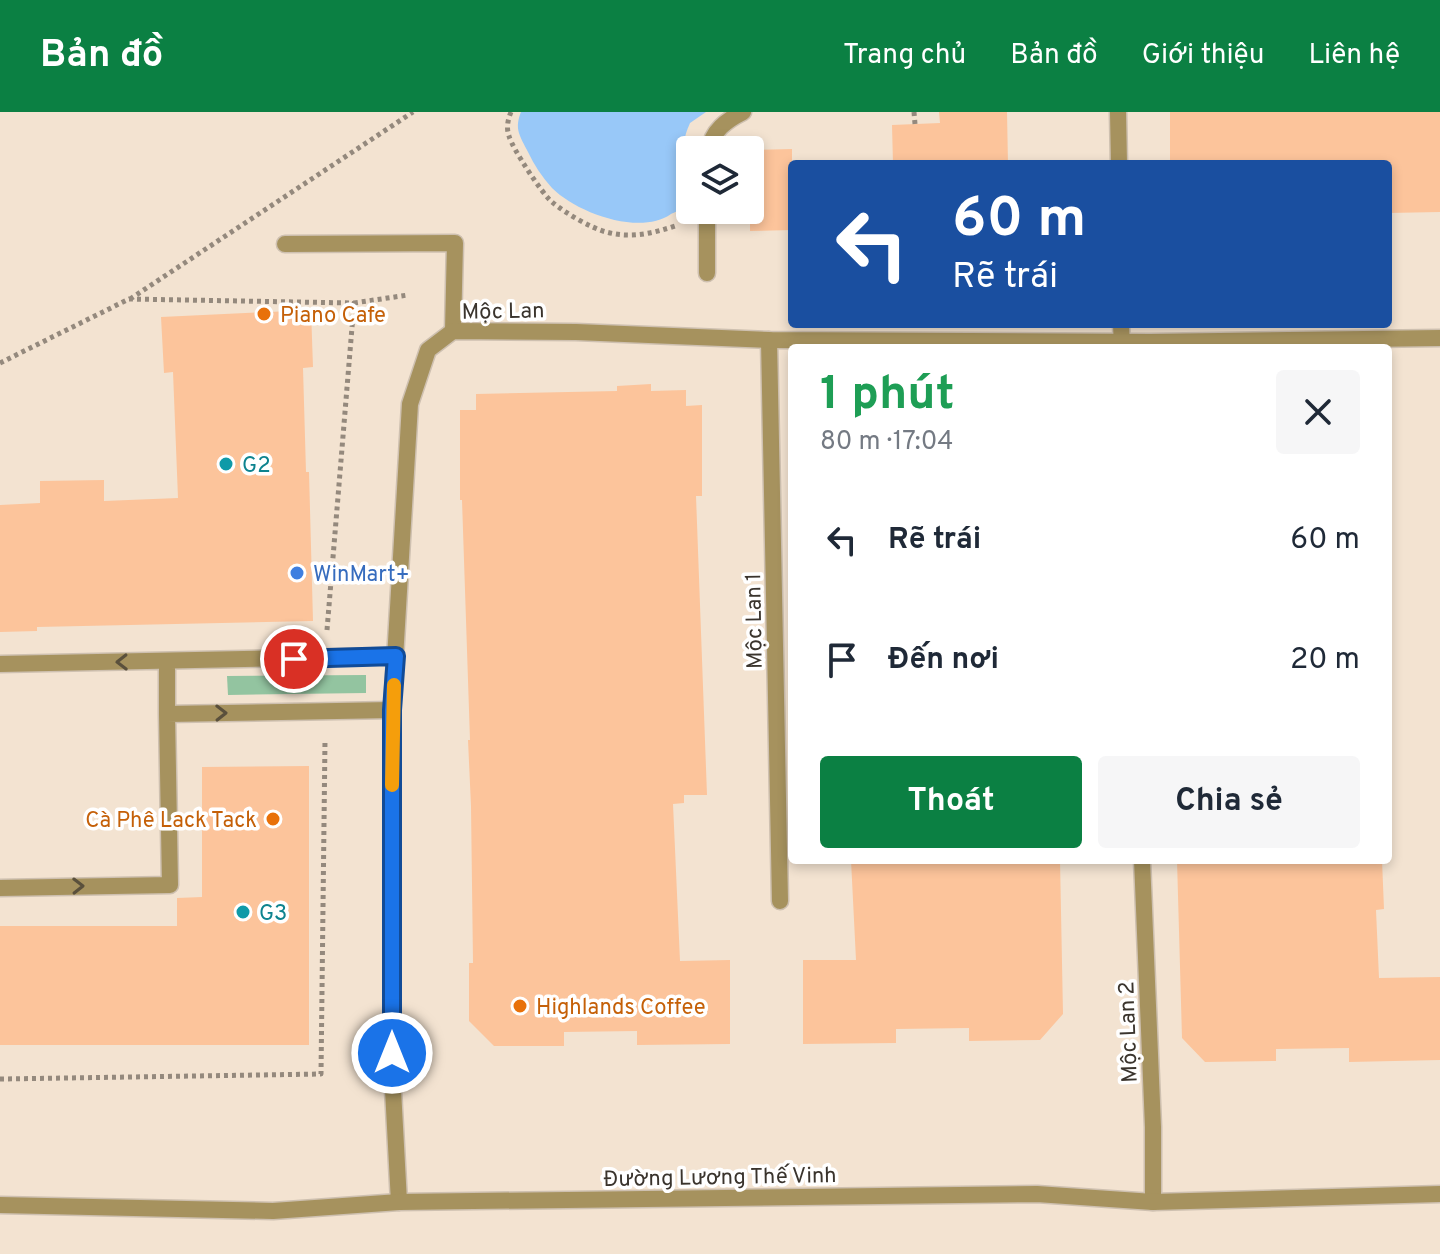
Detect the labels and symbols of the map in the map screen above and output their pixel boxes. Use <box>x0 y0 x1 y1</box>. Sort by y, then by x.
street label: Mộc Lan <box>461 298 545 327</box>
place label: Piano Cafe <box>280 303 386 330</box>
marker: Piano Cafe <box>255 305 273 323</box>
place label: G2 <box>242 453 271 480</box>
marker: G2 <box>217 455 235 473</box>
place label: WinMart+ <box>313 562 410 589</box>
marker: WinMart+ <box>288 564 306 582</box>
street label: Mộc Lan 1 <box>741 573 770 669</box>
pin <box>260 625 328 693</box>
one-way arrow <box>115 653 128 671</box>
one-way arrow <box>215 704 228 722</box>
place label: Cà Phê Lack Tack <box>85 808 257 835</box>
marker: Cà Phê Lack Tack <box>264 810 282 828</box>
one-way arrow <box>72 878 85 895</box>
place label: G3 <box>259 901 287 928</box>
marker: G3 <box>234 903 252 921</box>
street label: Mộc Lan 2 <box>1114 981 1145 1083</box>
place label: Highlands Coffee <box>536 995 705 1022</box>
marker: Highlands Coffee <box>511 997 529 1015</box>
position arrow <box>350 1011 434 1095</box>
street label: Đường Lương Thế Vinh <box>603 1161 837 1194</box>

